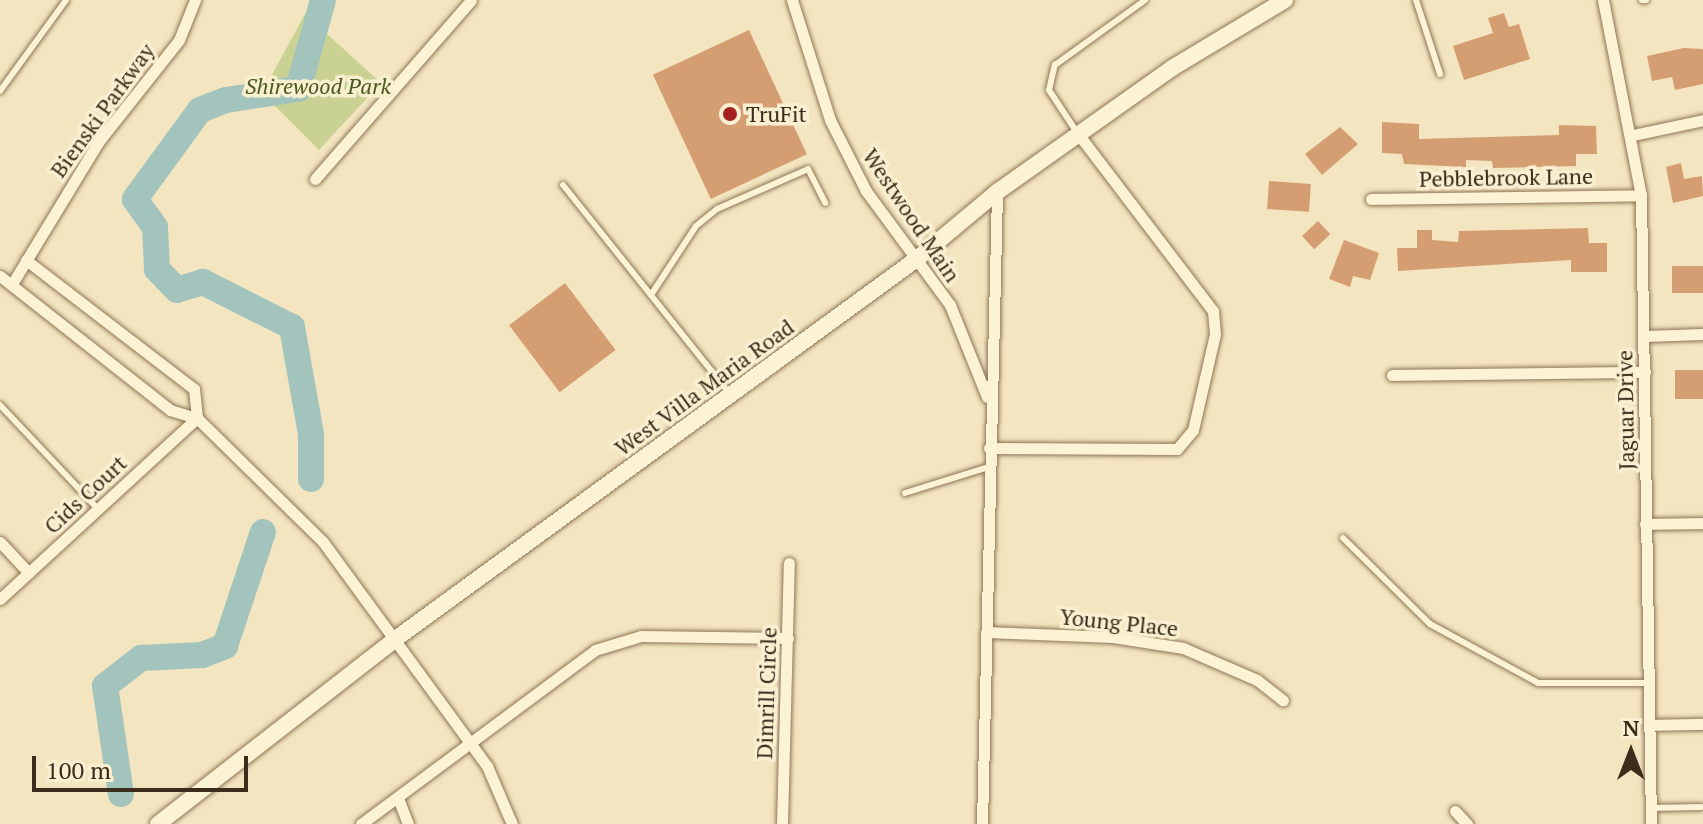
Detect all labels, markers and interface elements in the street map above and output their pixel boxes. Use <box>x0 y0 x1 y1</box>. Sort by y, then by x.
street label: Bienski Parkway <box>44 38 160 182</box>
park label: Shirewood Park <box>245 73 391 99</box>
place label: TruFit <box>746 101 807 127</box>
marker: TruFit <box>721 105 739 123</box>
street label: Westwood Main <box>858 143 966 287</box>
street label: Pebblebrook Lane <box>1419 162 1593 192</box>
street label: West Villa Maria Road <box>609 313 799 461</box>
street label: Jaguar Drive <box>1611 350 1639 470</box>
street label: Cids Court <box>38 449 132 539</box>
street label: Young Place <box>1059 603 1179 641</box>
street label: Dimrill Circle <box>751 627 781 759</box>
north arrow <box>1591 712 1671 792</box>
text: N <box>1623 713 1639 742</box>
scale bar <box>36 740 252 790</box>
text: 100 m <box>46 754 111 786</box>

